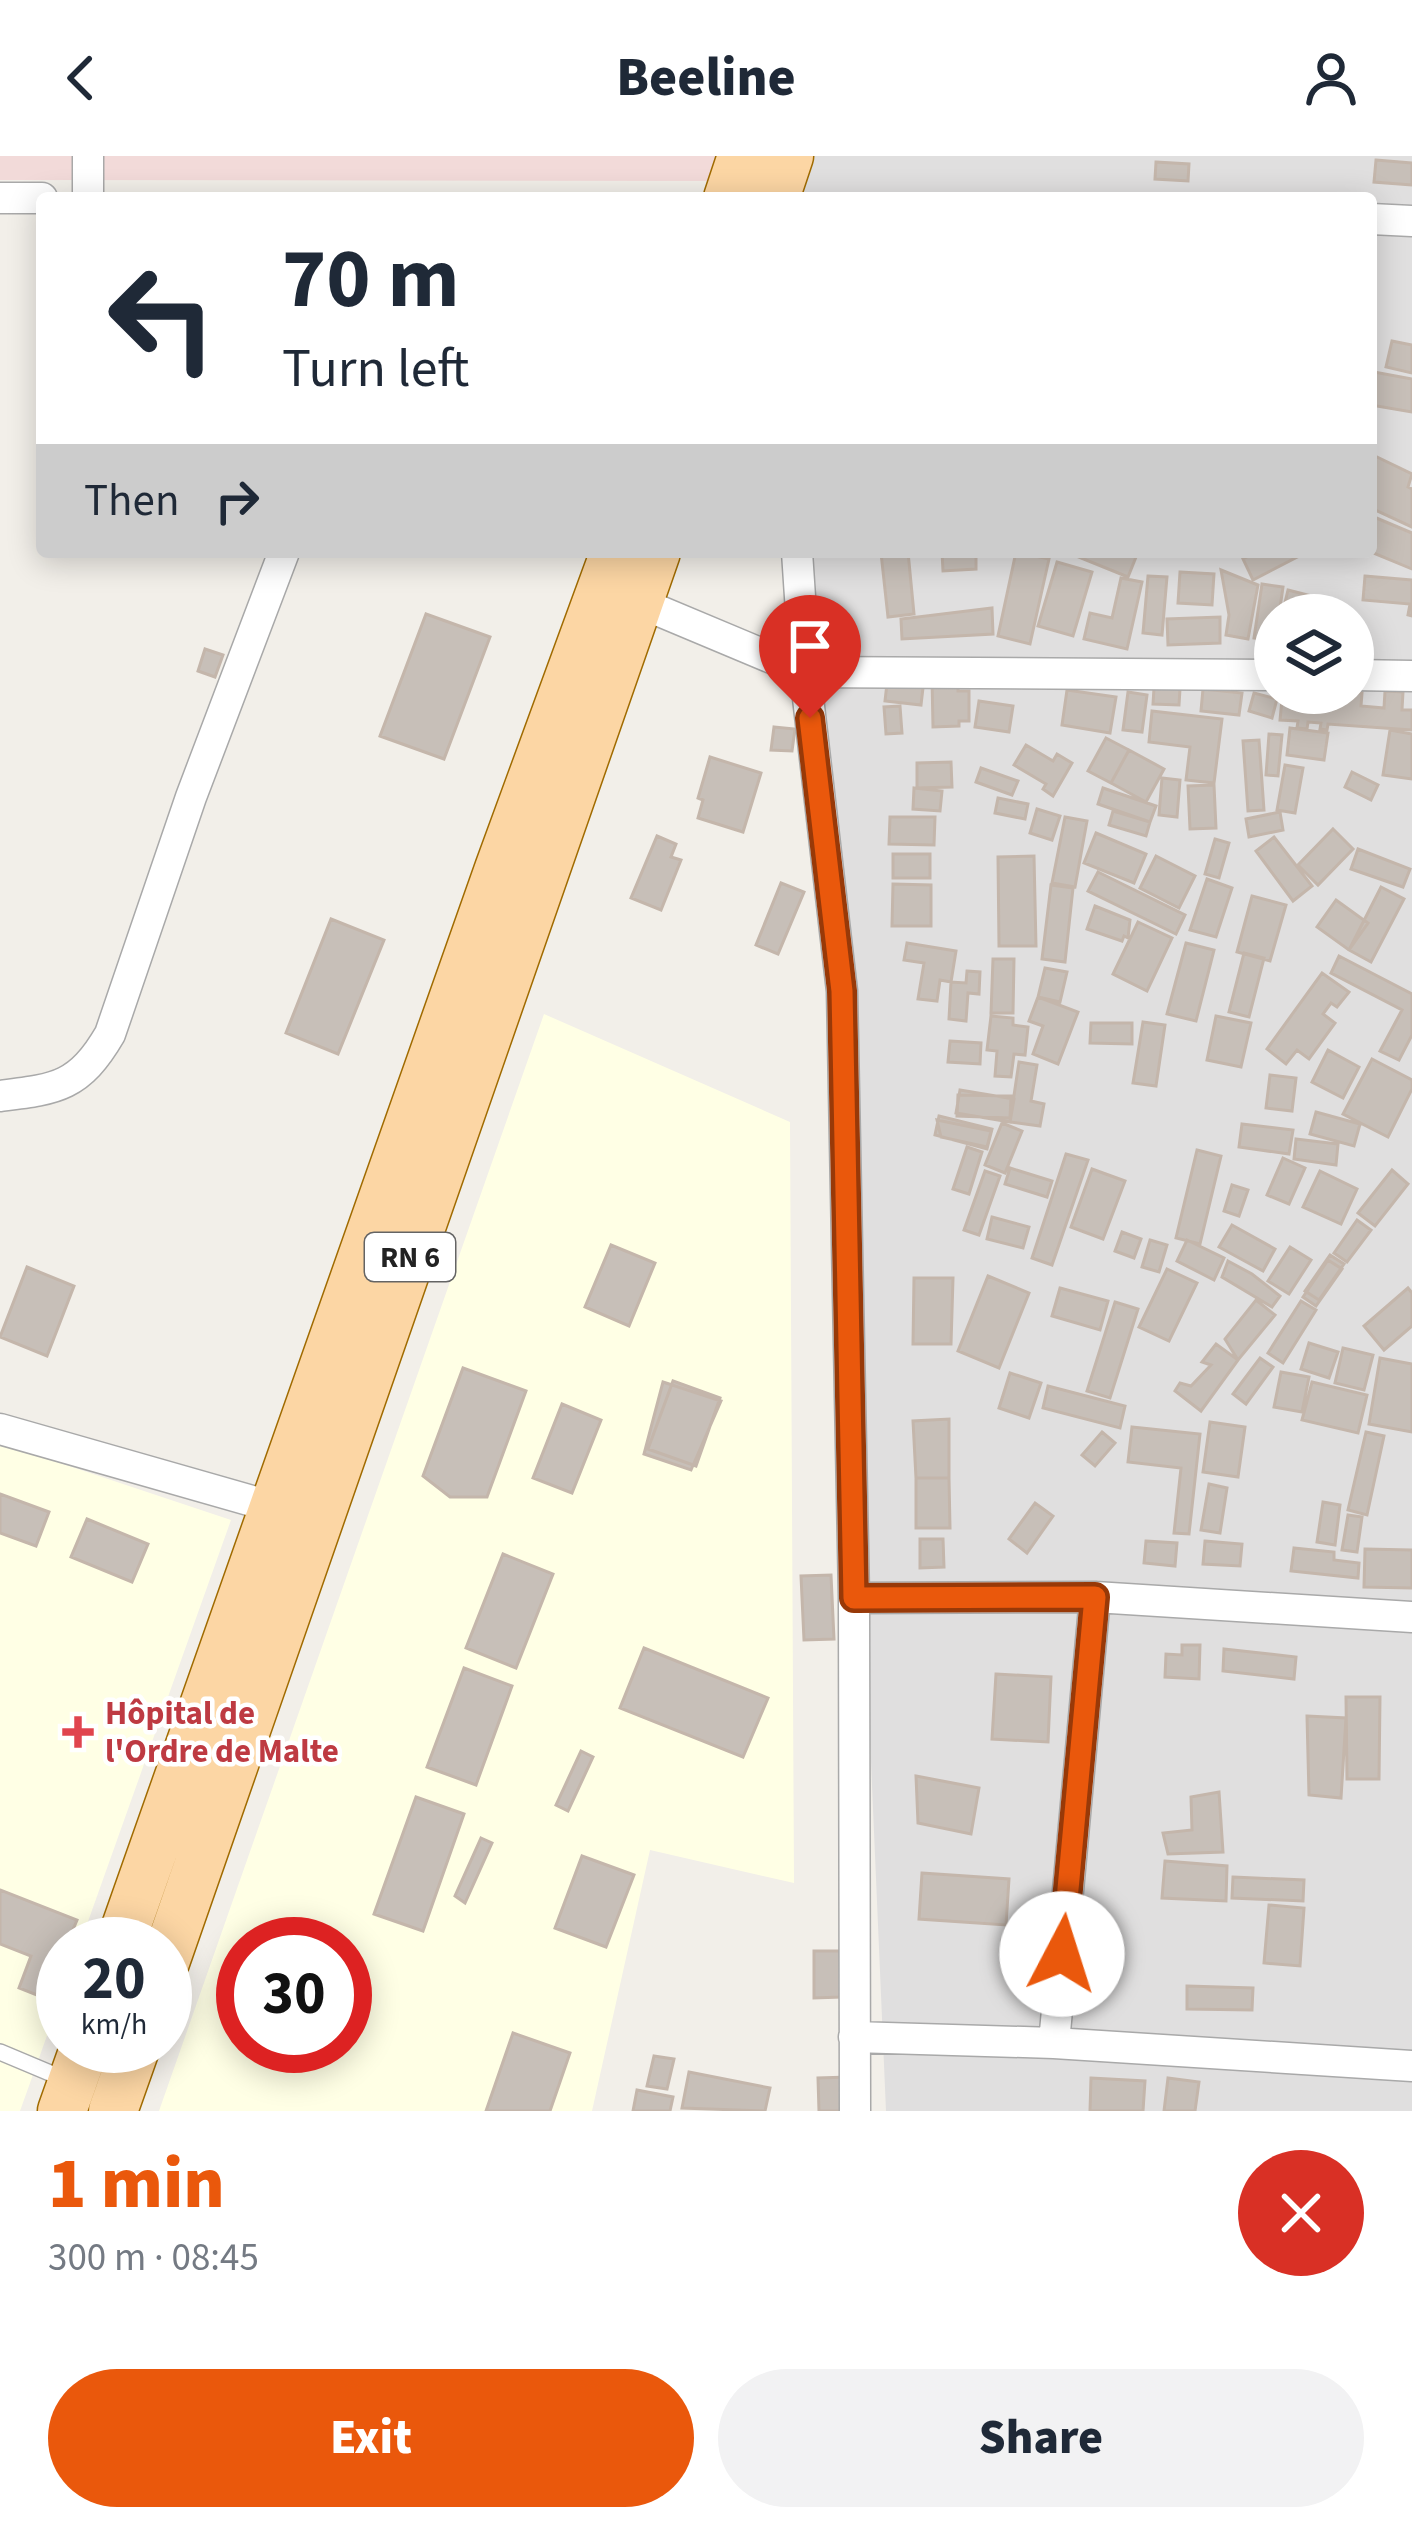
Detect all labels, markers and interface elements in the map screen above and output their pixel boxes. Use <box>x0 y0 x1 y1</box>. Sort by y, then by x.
text: Beeline <box>616 40 796 117</box>
icon: back <box>48 45 114 111</box>
icon: person <box>1298 45 1364 111</box>
text: 70 m <box>282 220 460 340</box>
icon: left <box>84 240 240 396</box>
text: Turn left <box>282 331 469 408</box>
icon: right <box>204 468 270 534</box>
text: Then <box>84 469 180 533</box>
map controls <box>1254 594 1374 714</box>
button: layers <box>1254 594 1374 714</box>
pin <box>759 595 861 718</box>
icon: arrive <box>777 613 843 679</box>
road number: RN 6 <box>365 1233 455 1281</box>
place label: Hôpital de l'Ordre de Malte <box>105 1690 339 1775</box>
marker: Hôpital de l'Ordre de Malte <box>62 1716 94 1748</box>
position arrow <box>999 1891 1125 2017</box>
speed limit sign: 30 <box>216 1917 372 2073</box>
text: 20 <box>82 1937 146 2022</box>
text: km/h <box>81 2003 147 2046</box>
text: 1 min <box>48 2133 225 2236</box>
button: close <box>1238 2150 1364 2276</box>
text: 300 m · 08:45 <box>48 2230 259 2286</box>
button: Exit <box>48 2369 694 2507</box>
button: Share <box>718 2369 1364 2507</box>

